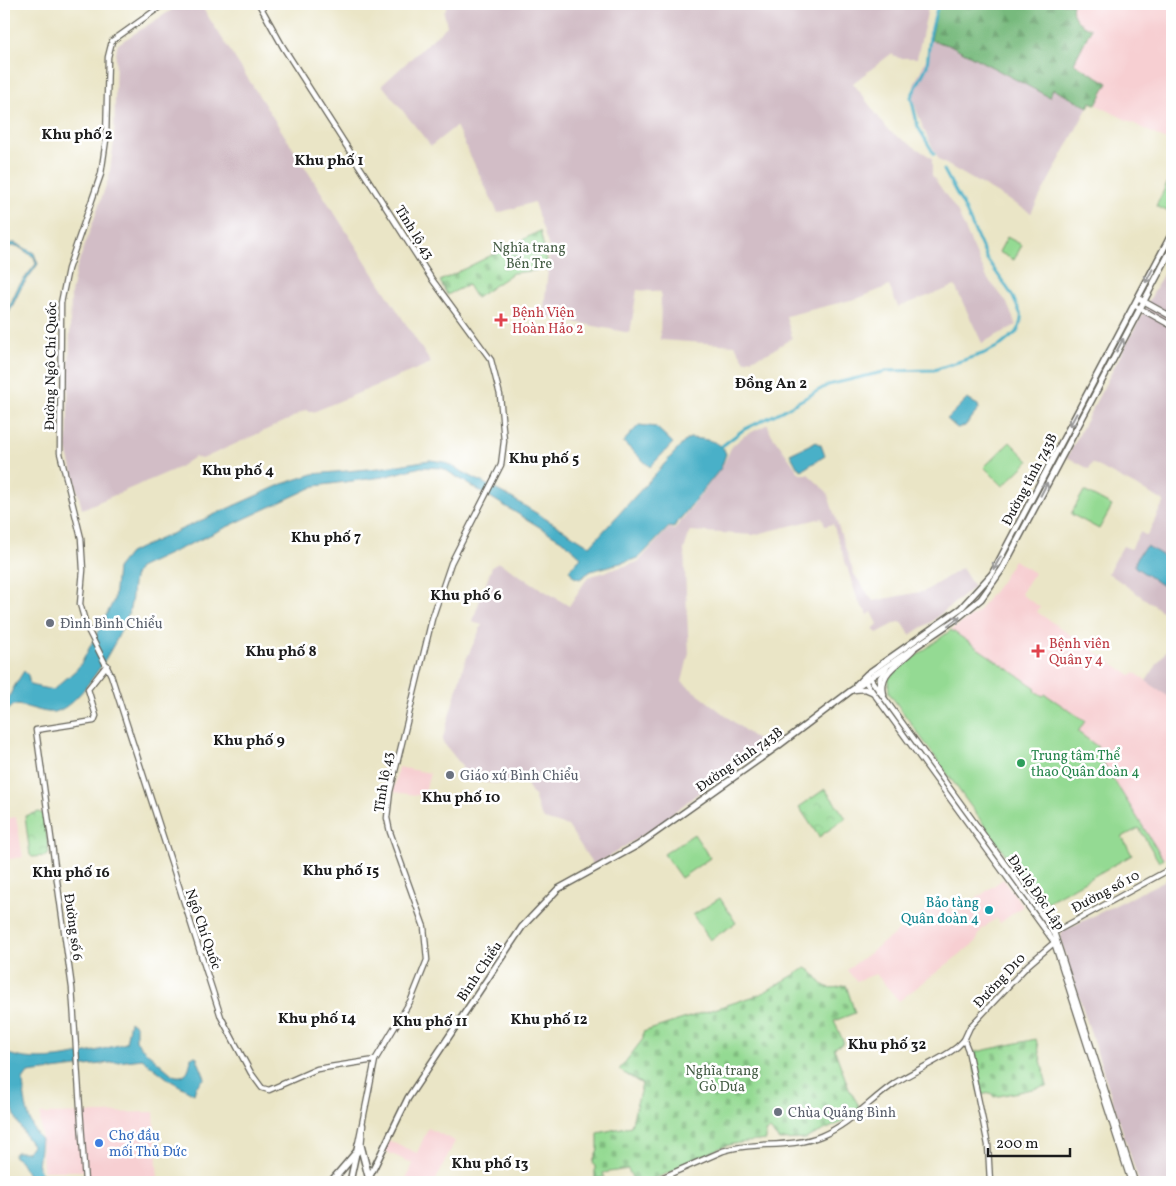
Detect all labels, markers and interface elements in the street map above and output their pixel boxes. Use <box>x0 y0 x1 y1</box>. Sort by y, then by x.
district label: Khu phố 2 <box>42 125 113 146</box>
district label: Khu phố 1 <box>294 151 364 172</box>
street label: Tỉnh lộ 43 <box>390 202 438 264</box>
park label: Nghĩa trang Bến Tre <box>492 239 566 274</box>
one-way arrow <box>1144 268 1153 283</box>
street label: Đường Ngô Chí Quốc <box>41 302 62 431</box>
place label: Bệnh Viện Hoàn Hảo 2 <box>512 304 583 339</box>
marker: Bệnh Viện Hoàn Hảo 2 <box>494 313 508 327</box>
one-way arrow <box>1115 338 1125 353</box>
district label: Đồng An 2 <box>735 374 807 395</box>
one-way arrow <box>1068 412 1078 427</box>
street label: Đường tỉnh 743B <box>998 430 1063 529</box>
district label: Khu phố 5 <box>509 449 579 470</box>
district label: Khu phố 4 <box>202 461 274 482</box>
one-way arrow <box>1039 481 1049 496</box>
district label: Khu phố 7 <box>291 528 361 549</box>
one-way arrow <box>992 556 1002 570</box>
district label: Khu phố 6 <box>430 586 502 607</box>
place label: Đình Bình Chiểu <box>60 615 163 634</box>
one-way arrow <box>947 616 960 627</box>
marker: Đình Bình Chiểu <box>44 617 56 629</box>
place label: Bệnh viên Quân y 4 <box>1049 635 1110 670</box>
district label: Khu phố 8 <box>245 642 317 663</box>
marker: Bệnh viên Quân y 4 <box>1031 644 1045 658</box>
street label: Đường tỉnh 743B <box>693 723 787 797</box>
district label: Khu phố 9 <box>213 731 285 752</box>
place label: Trung tâm Thể thao Quân đoàn 4 <box>1031 747 1140 782</box>
street label: Tỉnh lộ 43 <box>370 751 399 814</box>
marker: Trung tâm Thể thao Quân đoàn 4 <box>1015 757 1027 769</box>
place label: Giáo xứ Bình Chiểu <box>460 767 579 786</box>
marker: Giáo xứ Bình Chiểu <box>444 769 456 781</box>
district label: Khu phố 10 <box>422 788 500 809</box>
street label: Đại lộ Độc Lập <box>1003 851 1069 934</box>
district label: Khu phố 15 <box>303 861 379 882</box>
district label: Khu phố 16 <box>32 863 110 884</box>
street label: Đường số 10 <box>1068 866 1143 918</box>
street label: Ngô Chí Quốc <box>180 887 225 972</box>
street label: Đường số 6 <box>58 892 87 962</box>
place label: Bảo tàng Quân đoàn 4 <box>901 894 979 929</box>
marker: Bảo tàng Quân đoàn 4 <box>983 904 995 916</box>
street label: Bình Chiểu <box>453 938 507 1006</box>
street label: Đường D10 <box>970 949 1030 1013</box>
district label: Khu phố 14 <box>278 1009 356 1030</box>
district label: Khu phố 12 <box>511 1010 588 1031</box>
district label: Khu phố 11 <box>392 1012 468 1033</box>
district label: Khu phố 32 <box>848 1035 926 1056</box>
park label: Nghĩa trang Gò Dưa <box>685 1062 759 1097</box>
place label: Chùa Quảng Bình <box>788 1104 896 1123</box>
marker: Chùa Quảng Bình <box>772 1106 784 1118</box>
scale bar <box>988 1126 1071 1158</box>
place label: Chợ đầu mối Thủ Đức <box>109 1127 187 1162</box>
text: 200 m <box>996 1134 1039 1155</box>
marker: Chợ đầu mối Thủ Đức <box>93 1137 105 1149</box>
district label: Khu phố 13 <box>452 1154 529 1175</box>

